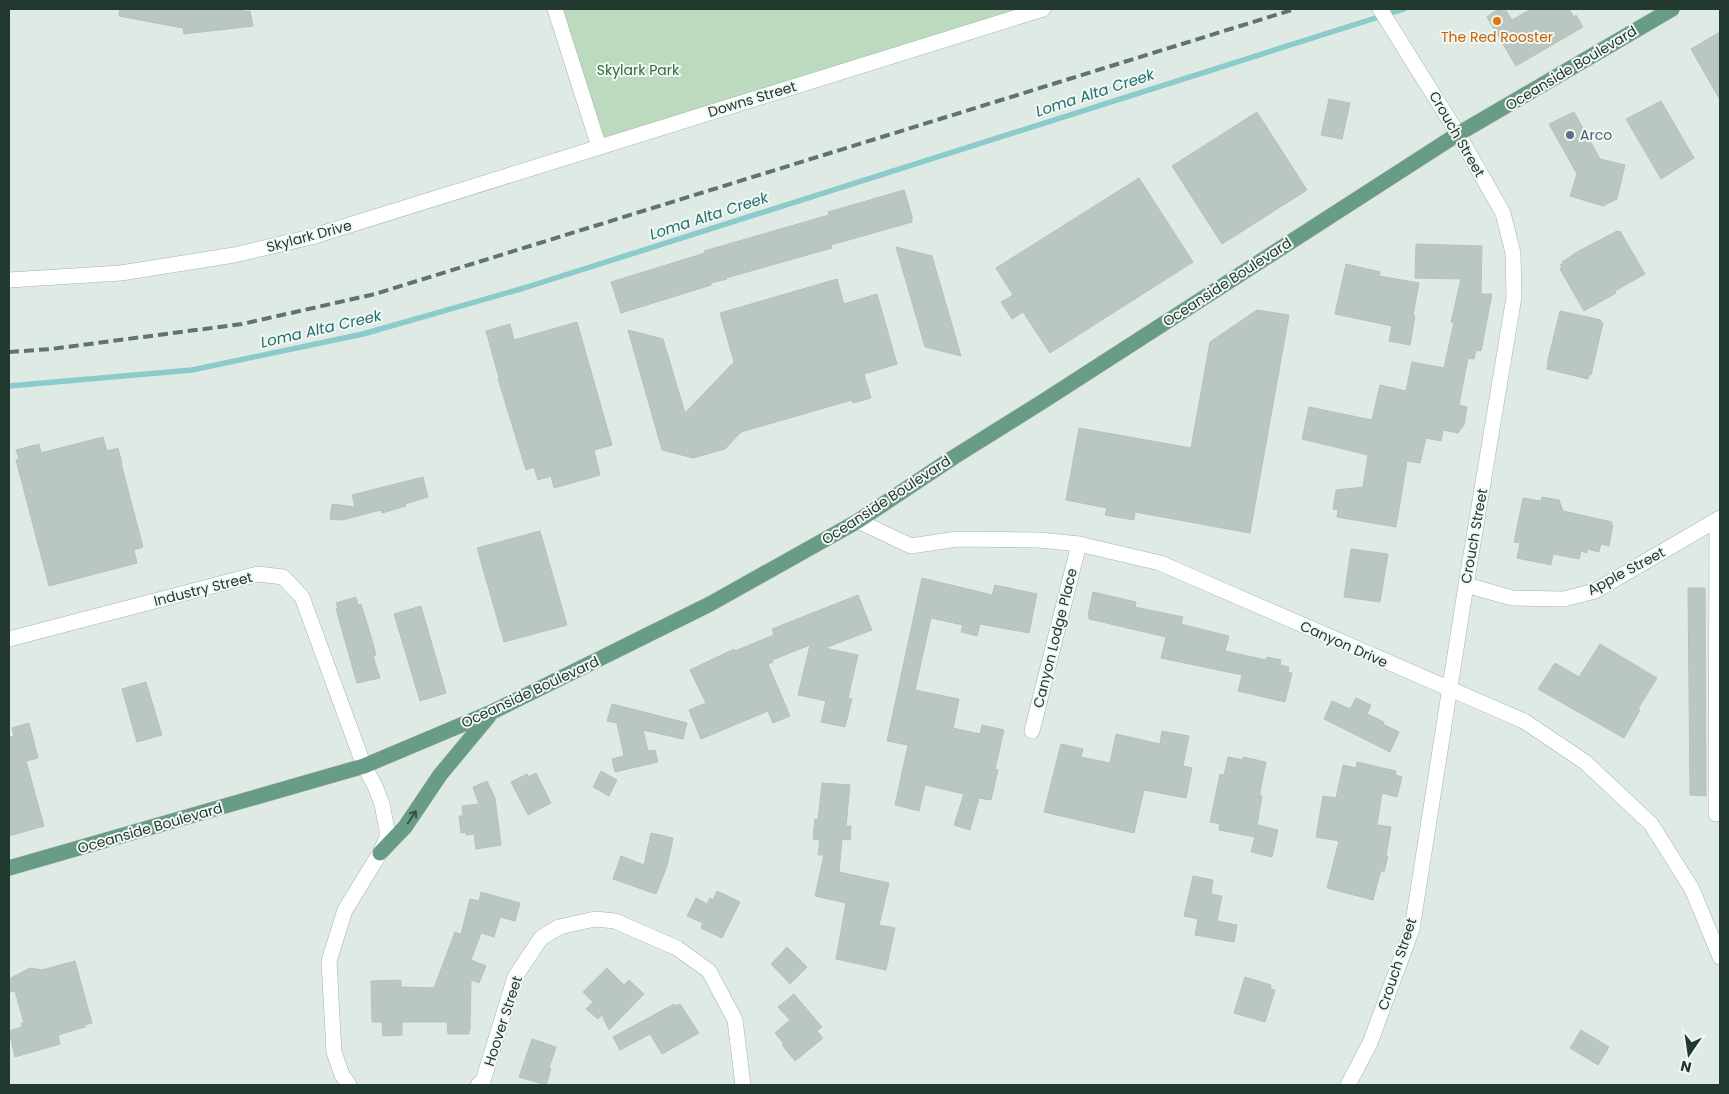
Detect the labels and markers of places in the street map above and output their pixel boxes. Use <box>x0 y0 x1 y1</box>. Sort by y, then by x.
marker: The Red Rooster <box>1491 15 1503 27</box>
place label: The Red Rooster <box>1441 27 1553 47</box>
place label: Arco <box>1580 125 1612 145</box>
marker: Arco <box>1564 129 1576 141</box>

